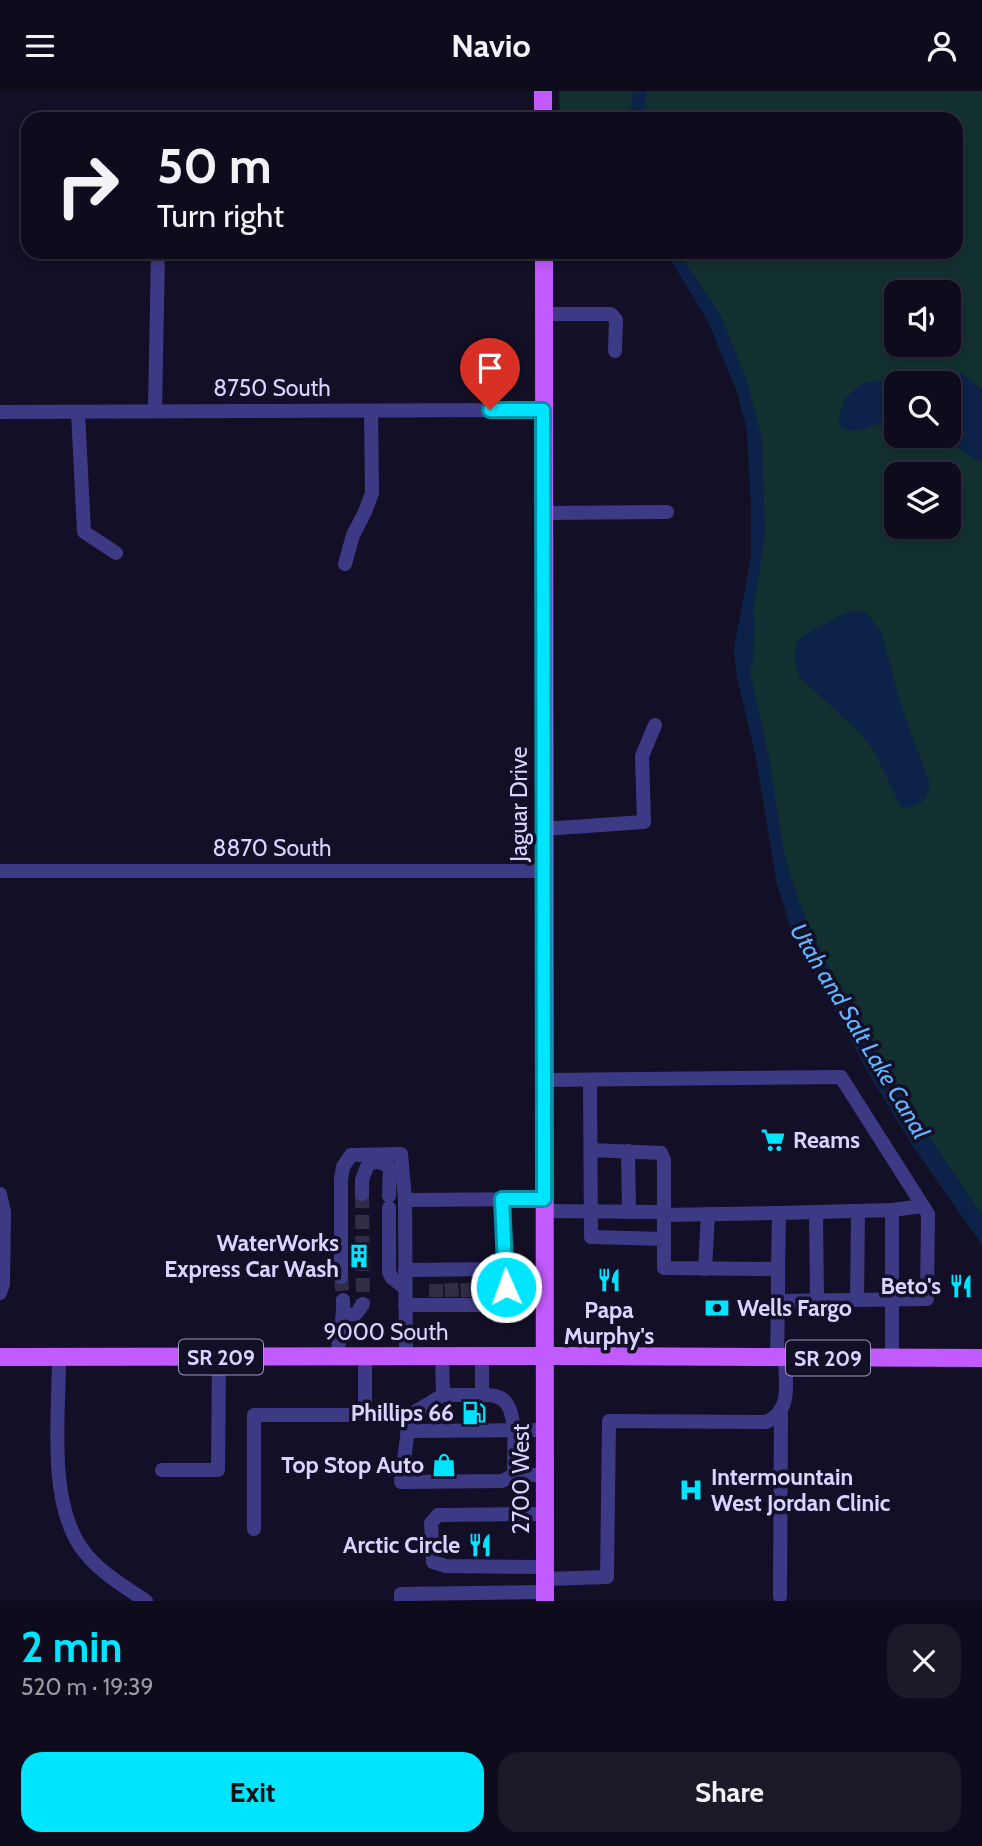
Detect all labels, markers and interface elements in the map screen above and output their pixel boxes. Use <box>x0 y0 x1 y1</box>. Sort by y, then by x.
text: Navio <box>451 26 531 65</box>
icon: menu <box>21 27 59 65</box>
icon: person <box>923 27 961 65</box>
text: 50 m <box>157 136 272 195</box>
icon: right <box>42 140 133 231</box>
text: Turn right <box>157 196 284 235</box>
map controls <box>884 280 961 539</box>
button: sound <box>884 280 961 357</box>
pin <box>460 338 520 410</box>
icon: arrive <box>471 349 509 387</box>
button: search <box>884 371 961 448</box>
street label: 8750 South <box>213 374 331 402</box>
button: layers <box>884 462 961 539</box>
street label: Jaguar Drive <box>505 746 533 863</box>
street label: 8870 South <box>213 834 331 862</box>
water label: Utah and Salt Lake Canal <box>784 918 936 1144</box>
supermarket icon: Reams <box>759 1126 787 1154</box>
place label: Reams <box>793 1126 860 1154</box>
place label: WaterWorks Express Car Wash <box>164 1229 339 1283</box>
building icon: WaterWorks Express Car Wash <box>345 1242 373 1270</box>
position arrow <box>469 1250 543 1324</box>
restaurant icon: Papa Murphy's <box>595 1266 623 1294</box>
place label: Beto's <box>880 1272 941 1300</box>
restaurant icon: Beto's <box>947 1272 975 1300</box>
bank icon: Wells Fargo <box>703 1294 731 1322</box>
place label: Wells Fargo <box>737 1294 852 1322</box>
place label: Papa Murphy's <box>564 1296 655 1350</box>
street label: 9000 South <box>324 1318 448 1346</box>
road number: SR 209 <box>179 1339 263 1375</box>
road number: SR 209 <box>786 1341 870 1375</box>
place label: Phillips 66 <box>351 1399 454 1427</box>
fuel station icon: Phillips 66 <box>460 1399 488 1427</box>
street label: 2700 West <box>507 1423 535 1534</box>
place label: Top Stop Auto <box>281 1451 424 1479</box>
shop icon: Top Stop Auto <box>430 1451 458 1479</box>
place label: Intermountain West Jordan Clinic <box>711 1463 890 1517</box>
hospital icon: Intermountain West Jordan Clinic <box>677 1476 705 1504</box>
place label: Arctic Circle <box>343 1531 460 1559</box>
restaurant icon: Arctic Circle <box>466 1531 494 1559</box>
text: 2 min <box>21 1621 122 1673</box>
button: close <box>887 1624 961 1698</box>
text: 520 m · 19:39 <box>21 1673 154 1701</box>
button: Exit <box>21 1752 484 1832</box>
button: Share <box>498 1752 961 1832</box>

